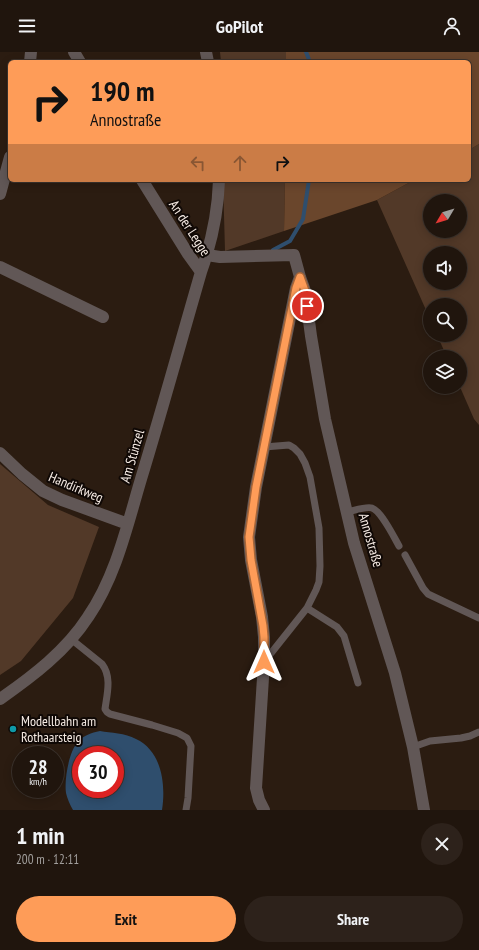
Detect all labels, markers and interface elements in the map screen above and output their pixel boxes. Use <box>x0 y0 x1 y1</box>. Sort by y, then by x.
icon: menu <box>16 15 38 37</box>
text: GoPilot <box>216 15 263 38</box>
icon: person <box>441 15 463 37</box>
text: 190 m <box>90 72 154 109</box>
icon: right <box>24 76 76 128</box>
text: Annostraße <box>90 108 161 131</box>
icon: left <box>187 152 209 174</box>
icon: ahead <box>229 152 251 174</box>
icon: right <box>271 152 293 174</box>
north arrow <box>423 194 467 238</box>
map controls <box>423 194 467 394</box>
street label: An der Legge <box>165 197 215 260</box>
button: sound <box>423 246 467 290</box>
pin <box>290 289 324 323</box>
icon: arrive <box>296 295 318 317</box>
button: search <box>423 298 467 342</box>
button: layers <box>423 350 467 394</box>
street label: Am Stünzel <box>116 427 148 485</box>
street label: Handirkweg <box>46 467 106 507</box>
street label: Annostraße <box>355 511 387 569</box>
position arrow <box>243 641 285 683</box>
place label: Modellbahn am Rothaarsteig <box>21 712 96 746</box>
marker: Modellbahn am Rothaarsteig <box>8 724 18 734</box>
speed limit sign: 30 <box>72 746 124 798</box>
text: 28 <box>28 754 48 780</box>
text: km/h <box>29 775 47 788</box>
text: 1 min <box>16 820 64 851</box>
button: close <box>421 823 463 865</box>
text: 200 m · 12:11 <box>16 851 79 868</box>
button: Exit <box>16 896 236 942</box>
button: Share <box>244 896 463 942</box>

